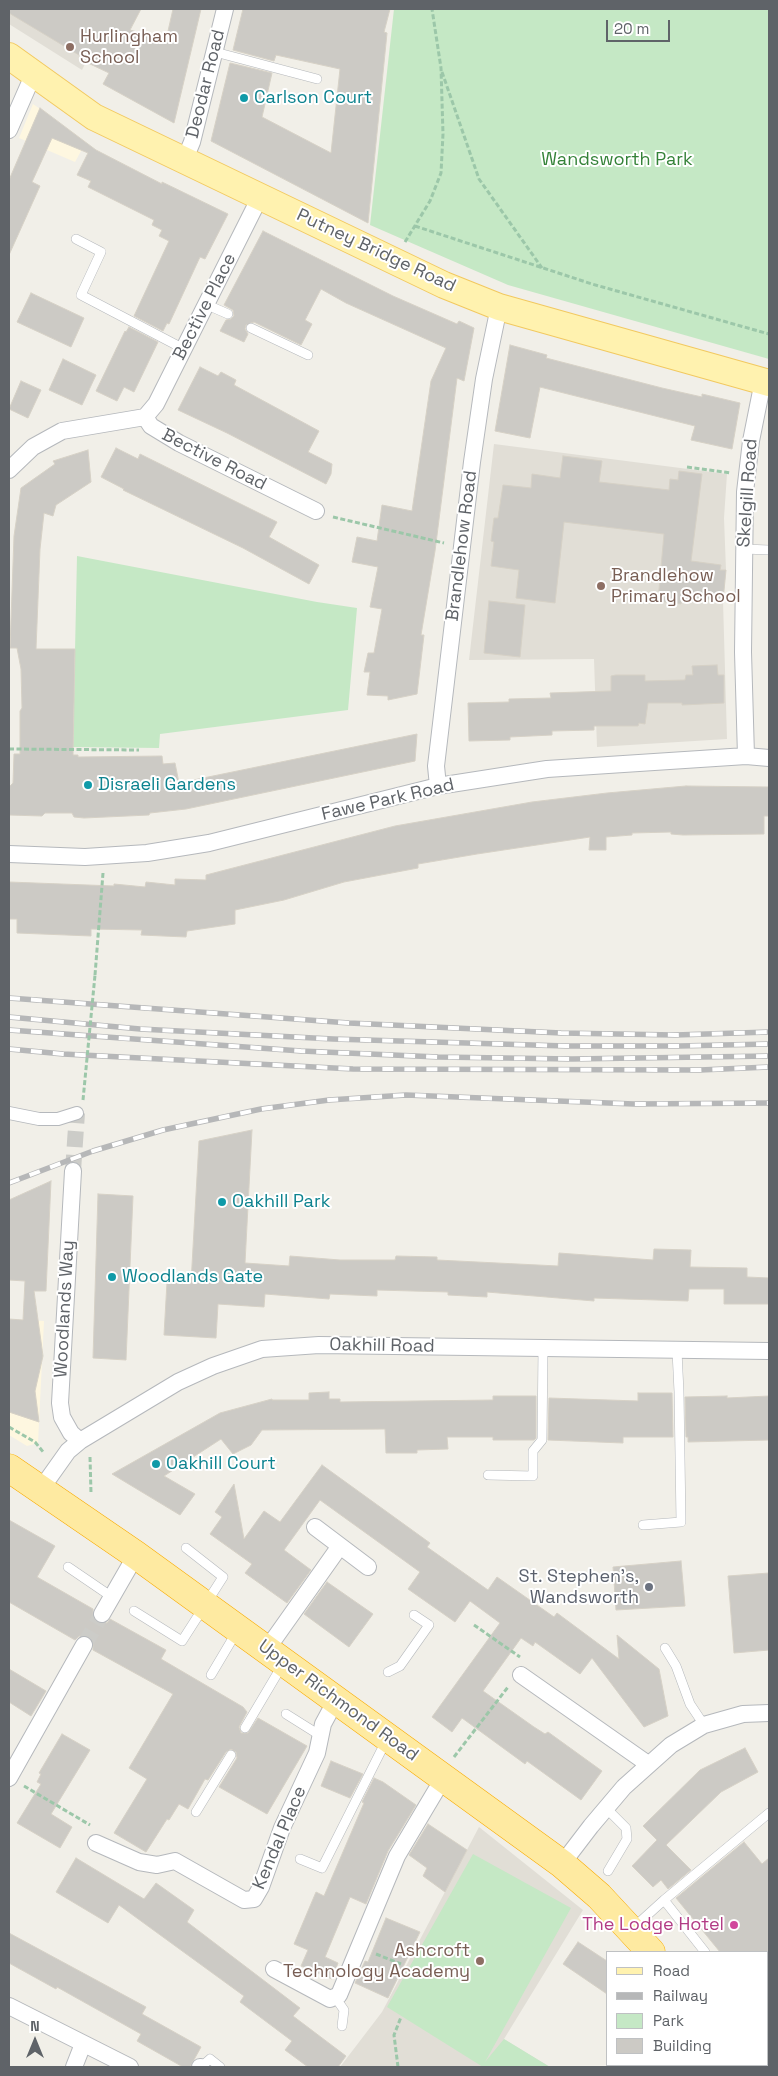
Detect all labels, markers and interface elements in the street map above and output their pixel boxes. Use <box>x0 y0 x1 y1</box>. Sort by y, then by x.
scale bar <box>608 10 672 42</box>
text: 20 m <box>614 19 649 38</box>
place label: Hurlingham School <box>80 26 178 68</box>
street label: Deodar Road <box>182 27 230 141</box>
marker: Hurlingham School <box>64 41 76 53</box>
place label: Carlson Court <box>254 87 372 109</box>
marker: Carlson Court <box>238 92 250 104</box>
park label: Wandsworth Park <box>541 149 693 171</box>
street label: Putney Bridge Road <box>293 205 459 297</box>
street label: Bective Place <box>169 250 241 364</box>
street label: Bective Road <box>158 424 270 496</box>
street label: Skelgill Road <box>733 438 763 548</box>
street label: Brandlehow Road <box>442 469 482 623</box>
place label: Brandlehow Primary School <box>611 565 741 608</box>
marker: Brandlehow Primary School <box>595 580 607 592</box>
place label: Disraeli Gardens <box>98 774 236 796</box>
street label: Fawe Park Road <box>320 774 456 826</box>
marker: Disraeli Gardens <box>82 779 94 791</box>
place label: Oakhill Park <box>232 1191 330 1213</box>
marker: Oakhill Park <box>216 1196 228 1208</box>
street label: Woodlands Way <box>51 1240 79 1378</box>
place label: Woodlands Gate <box>122 1266 263 1288</box>
marker: Woodlands Gate <box>106 1271 118 1283</box>
street label: Oakhill Road <box>329 1334 435 1358</box>
place label: Oakhill Court <box>166 1453 276 1475</box>
marker: Oakhill Court <box>150 1458 162 1470</box>
place label: St. Stephen's, Wandsworth <box>519 1566 639 1608</box>
marker: St. Stephen's, Wandsworth <box>643 1581 655 1593</box>
street label: Upper Richmond Road <box>254 1636 422 1766</box>
street label: Kendal Place <box>249 1783 311 1893</box>
place label: The Lodge Hotel <box>582 1914 724 1936</box>
marker: The Lodge Hotel <box>728 1919 740 1931</box>
place label: Ashcroft Technology Academy <box>283 1940 470 1982</box>
legend <box>606 1951 768 2066</box>
marker: Ashcroft Technology Academy <box>474 1955 486 1967</box>
text: Road <box>653 1961 690 1980</box>
text: Railway <box>653 1986 708 2005</box>
text: Park <box>653 2011 684 2030</box>
north arrow <box>10 2016 60 2066</box>
text: N <box>30 2017 40 2035</box>
text: Building <box>653 2036 712 2055</box>

